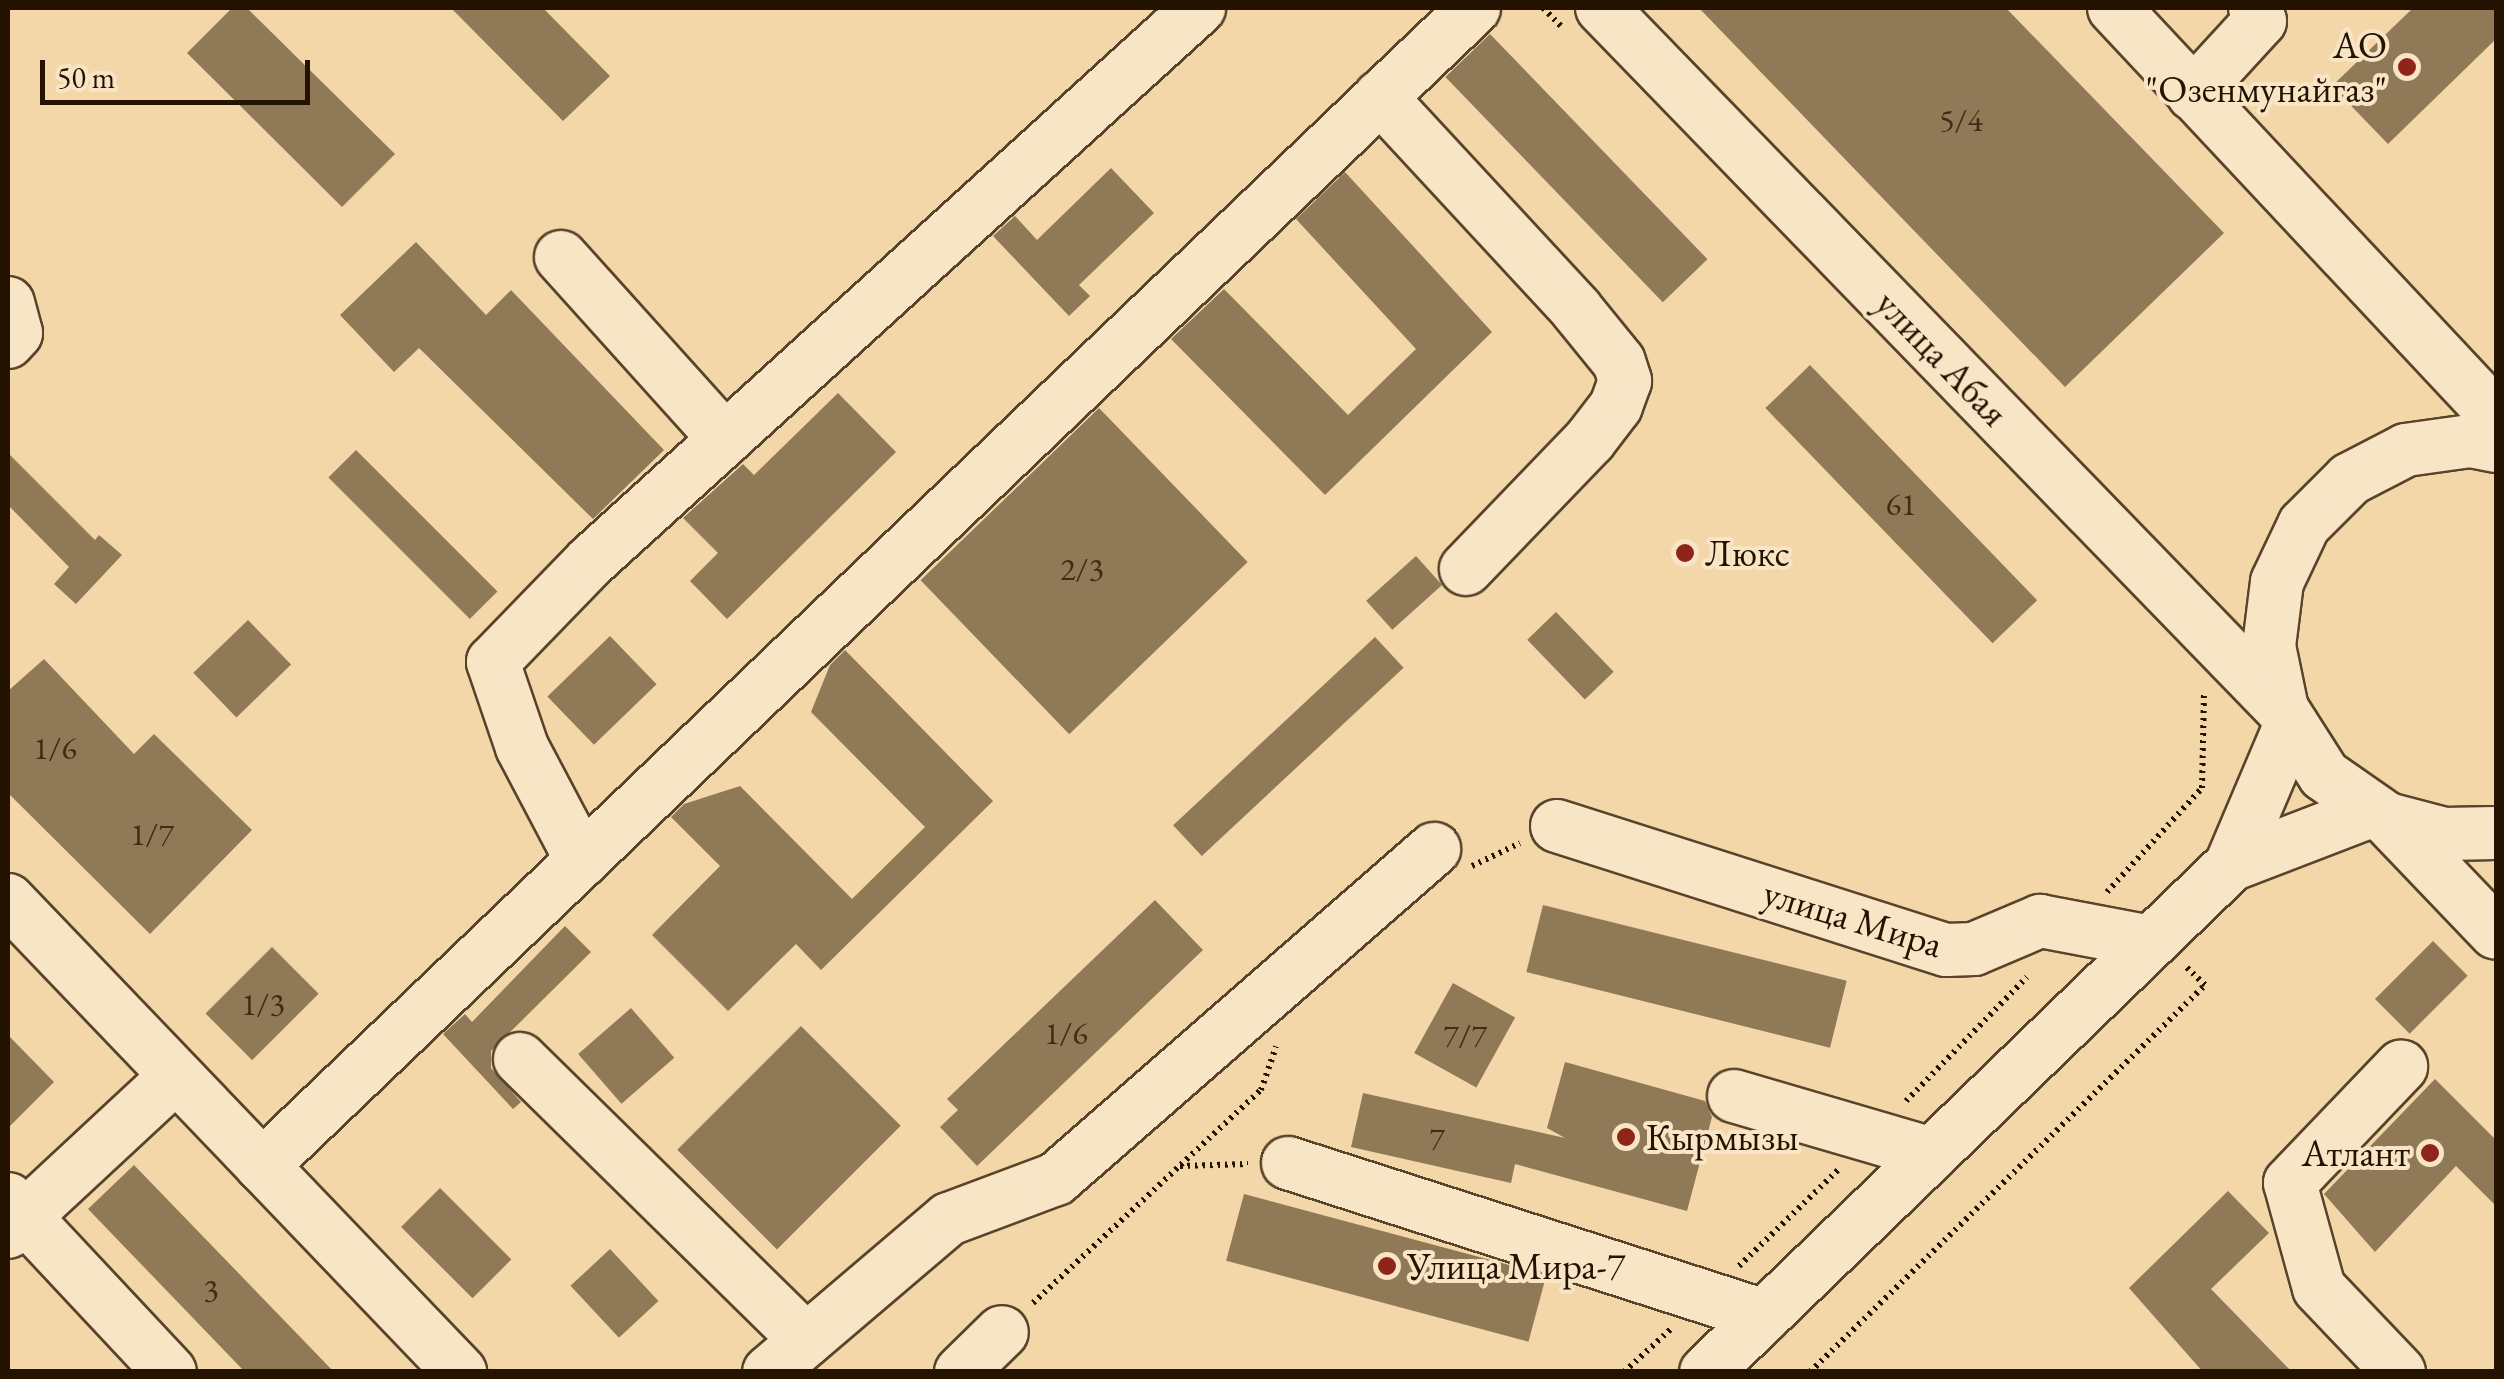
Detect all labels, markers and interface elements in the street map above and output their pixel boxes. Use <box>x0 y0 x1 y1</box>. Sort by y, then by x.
place label: АО "Озенмунайгаз" <box>2146 22 2387 111</box>
scale bar <box>45 40 315 102</box>
marker: АО "Озенмунайгаз" <box>2396 56 2418 78</box>
text: 50 m <box>57 58 115 97</box>
house number: 5/4 <box>1939 101 1983 139</box>
street label: улица Абая <box>1866 281 2018 435</box>
house number: 61 <box>1886 485 1916 523</box>
place label: Люкс <box>1705 530 1790 576</box>
marker: Люкс <box>1674 542 1696 564</box>
house number: 2/3 <box>1060 550 1104 588</box>
house number: 1/6 <box>33 729 77 767</box>
house number: 1/7 <box>130 815 174 853</box>
street label: улица Мира <box>1758 869 1948 967</box>
house number: 1/3 <box>241 985 285 1023</box>
house number: 1/6 <box>1044 1014 1088 1052</box>
house number: 7/7 <box>1443 1016 1487 1054</box>
place label: Кырмызы <box>1646 1114 1798 1160</box>
house number: 7 <box>1429 1119 1445 1157</box>
marker: Кырмызы <box>1615 1126 1637 1148</box>
place label: Атлант <box>2302 1130 2410 1176</box>
marker: Атлант <box>2419 1142 2441 1164</box>
place label: Улица Мира-7 <box>1407 1243 1625 1289</box>
marker: Улица Мира-7 <box>1376 1255 1398 1277</box>
house number: 3 <box>203 1271 219 1309</box>

